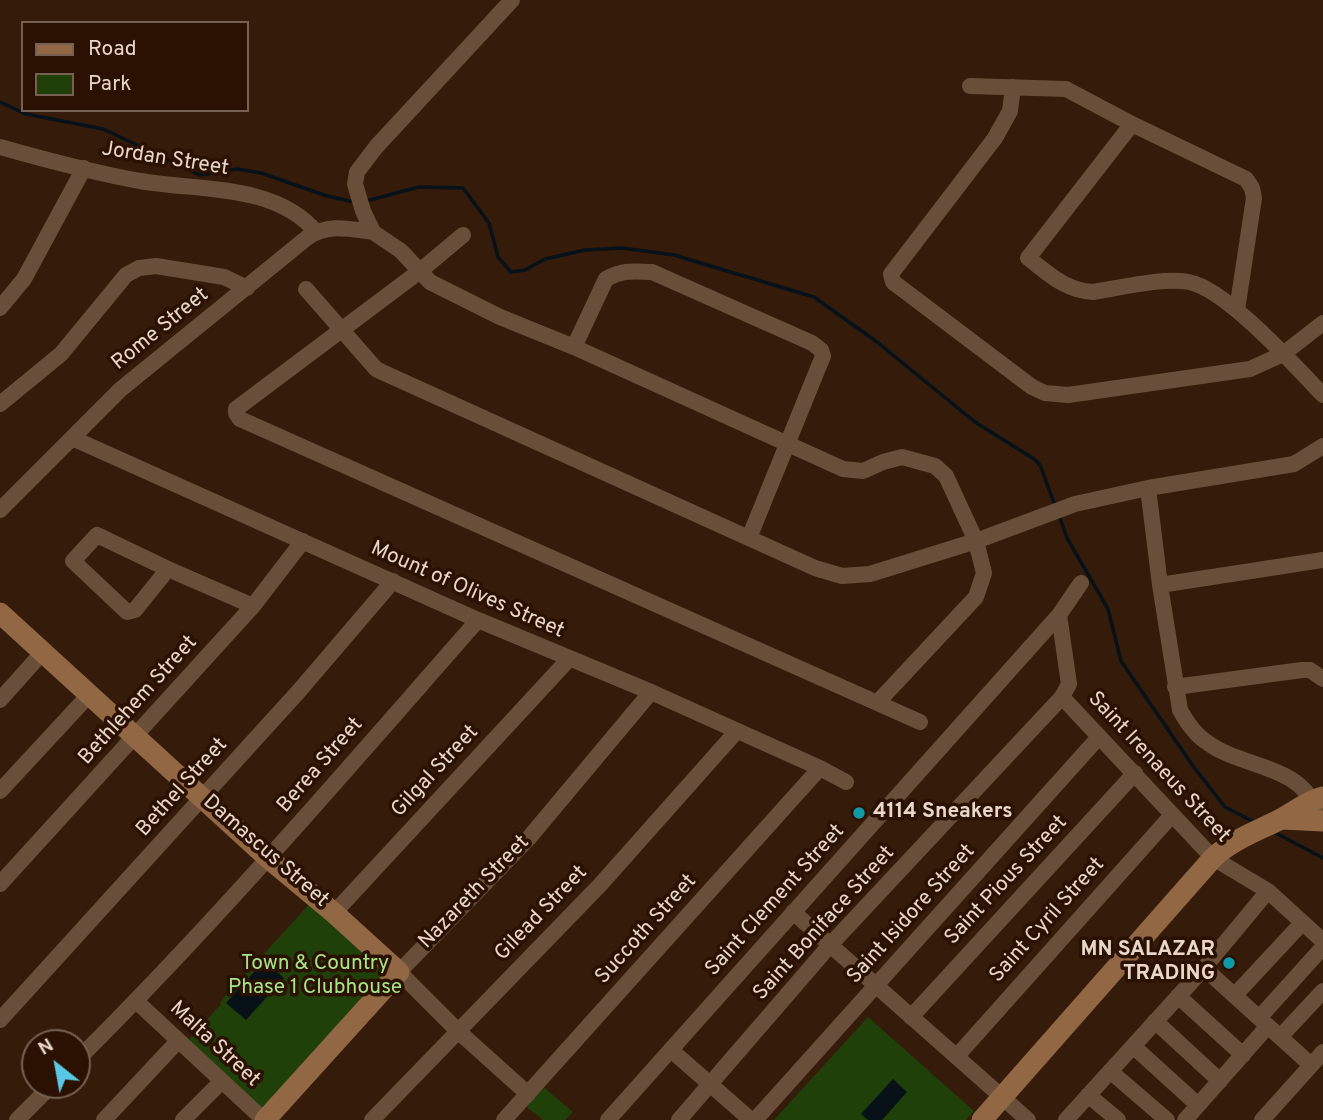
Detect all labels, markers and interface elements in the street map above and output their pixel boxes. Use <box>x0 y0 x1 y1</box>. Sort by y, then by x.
legend <box>21 21 248 112</box>
text: Road <box>88 36 137 63</box>
text: Park <box>88 71 131 98</box>
street label: Jordan Street <box>100 138 230 182</box>
street label: Rome Street <box>108 283 214 377</box>
street label: Mount of Olives Street <box>366 537 568 645</box>
street label: Bethlehem Street <box>74 631 204 771</box>
street label: Saint Irenaeus Street <box>1081 687 1235 849</box>
street label: Berea Street <box>273 713 369 819</box>
street label: Gilgal Street <box>387 721 485 823</box>
street label: Bethel Street <box>132 733 234 843</box>
street label: Damascus Street <box>197 790 333 914</box>
place label: 4114 Sneakers <box>873 800 1013 826</box>
marker: 4114 Sneakers <box>851 805 867 821</box>
street label: Saint Pious Street <box>940 811 1074 951</box>
street label: Saint Clement Street <box>701 820 851 982</box>
street label: Nazareth Street <box>415 831 535 955</box>
street label: Saint Isidore Street <box>843 840 981 990</box>
street label: Saint Boniface Street <box>749 842 901 1006</box>
street label: Saint Cyril Street <box>985 853 1111 989</box>
street label: Gilead Street <box>490 861 594 967</box>
street label: Succoth Street <box>591 870 703 990</box>
place label: MN SALAZAR TRADING <box>1080 938 1215 988</box>
park label: Town & Country Phase 1 Clubhouse <box>228 952 402 1002</box>
marker: MN SALAZAR TRADING <box>1221 955 1237 971</box>
street label: Malta Street <box>164 997 264 1093</box>
north arrow <box>21 1029 91 1099</box>
text: N <box>34 1034 58 1062</box>

